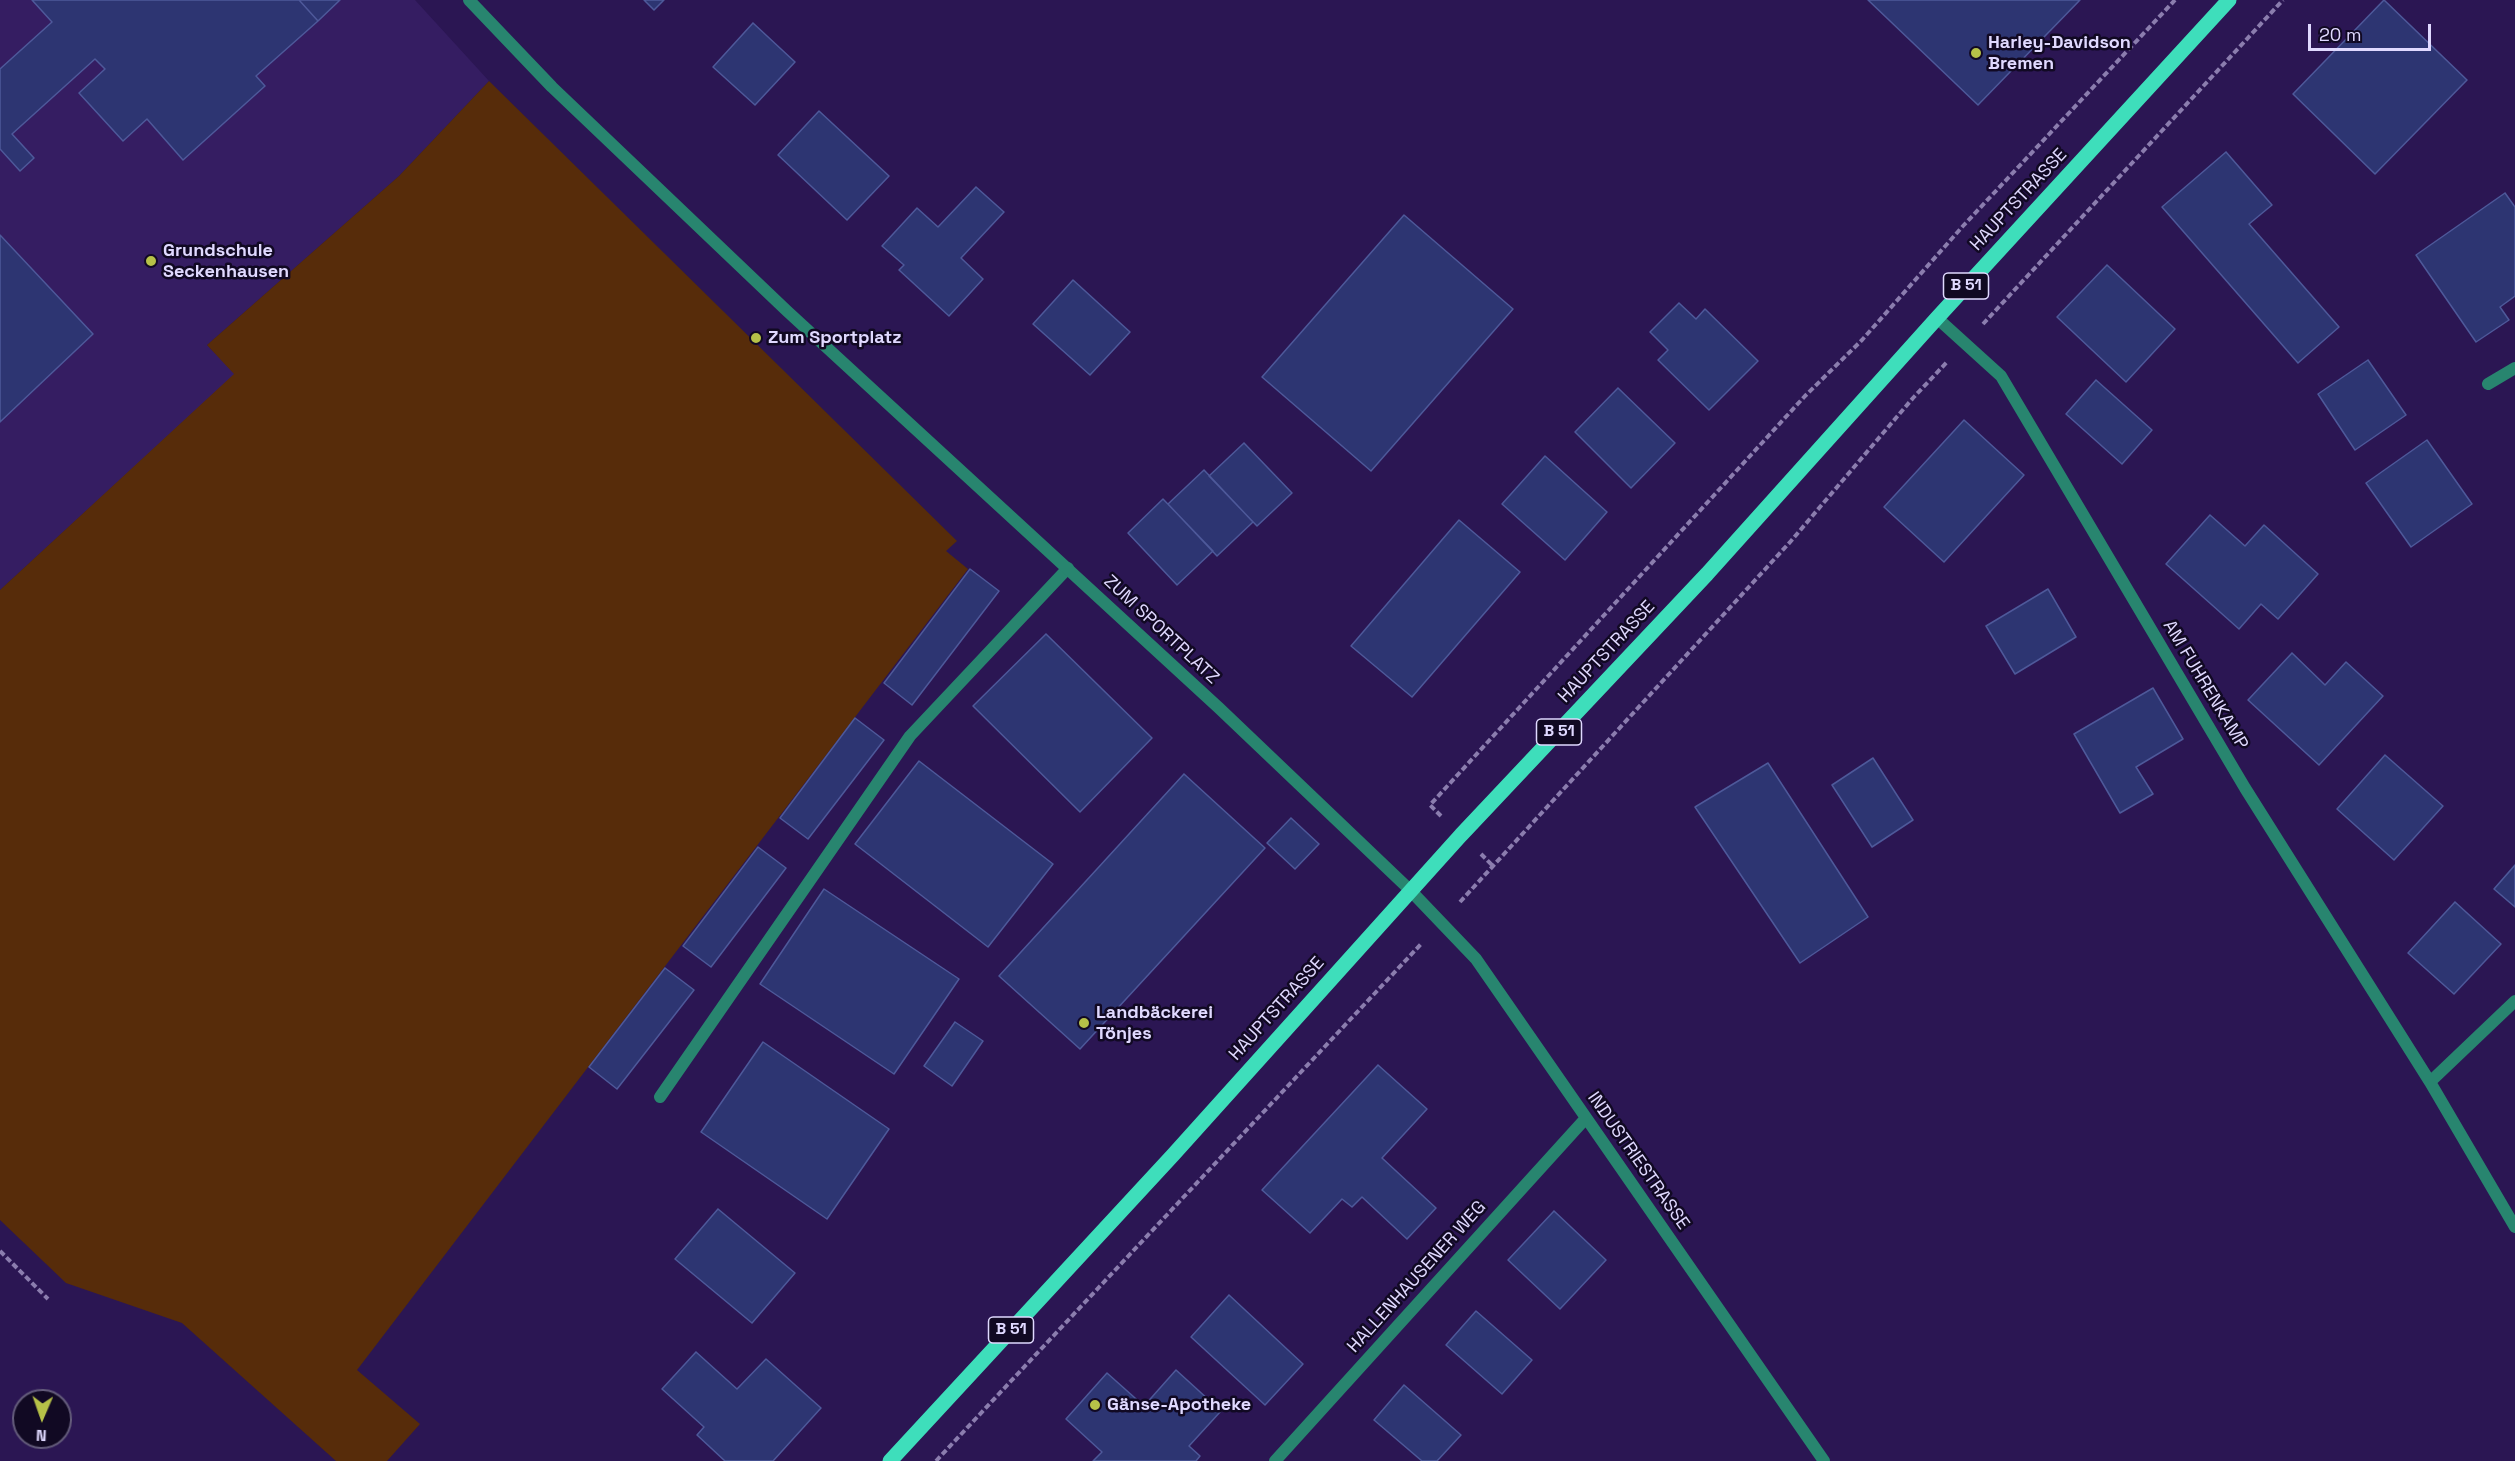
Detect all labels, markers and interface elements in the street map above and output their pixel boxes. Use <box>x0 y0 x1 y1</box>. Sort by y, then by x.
scale bar <box>2311 12 2434 50</box>
text: 20 m <box>2319 23 2362 46</box>
place label: Harley-Davidson Bremen <box>1988 32 2131 74</box>
marker: Harley-Davidson Bremen <box>1969 46 1983 60</box>
street label: HAUPTSTRASSE <box>1966 144 2072 256</box>
place label: Grundschule Seckenhausen <box>163 240 289 282</box>
marker: Grundschule Seckenhausen <box>144 254 158 268</box>
road number: B 51 <box>1944 273 1988 299</box>
place label: Zum Sportplatz <box>768 327 902 349</box>
marker: Zum Sportplatz <box>749 331 763 345</box>
street label: ZUM SPORTPLATZ <box>1099 571 1223 689</box>
street label: HAUPTSTRASSE <box>1554 596 1660 708</box>
street label: AM FUHRENKAMP <box>2158 616 2252 754</box>
road number: B 51 <box>1536 719 1582 745</box>
street label: HAUPTSTRASSE <box>1225 953 1329 1065</box>
place label: Landbäckerei Tönjes <box>1096 1002 1213 1044</box>
marker: Landbäckerei Tönjes <box>1077 1016 1091 1030</box>
street label: INDUSTRIESTRASSE <box>1582 1088 1694 1234</box>
street label: HALLENHAUSENER WEG <box>1343 1197 1491 1357</box>
road number: B 51 <box>988 1317 1034 1343</box>
north arrow <box>12 1389 72 1449</box>
place label: Gänse-Apotheke <box>1107 1394 1251 1416</box>
marker: Gänse-Apotheke <box>1088 1398 1102 1412</box>
text: N <box>36 1425 47 1446</box>

